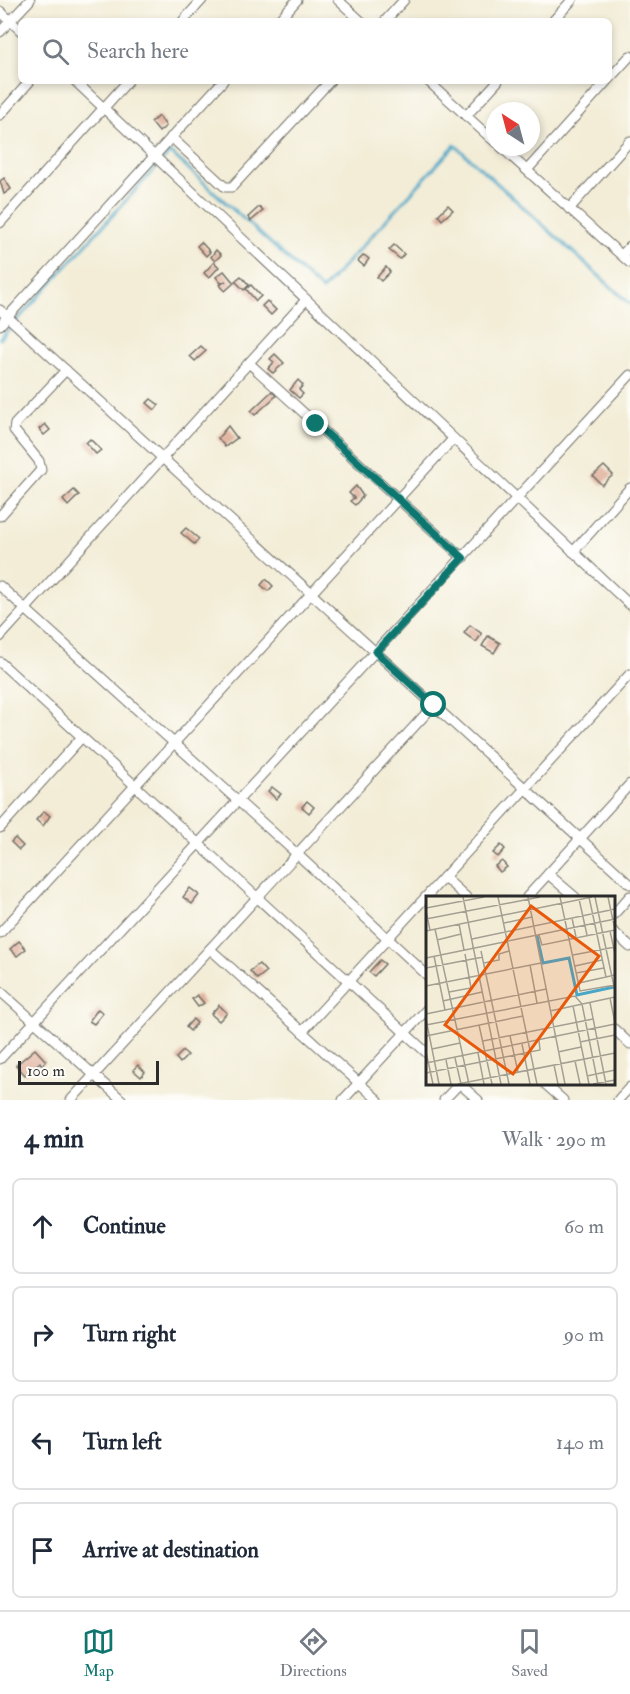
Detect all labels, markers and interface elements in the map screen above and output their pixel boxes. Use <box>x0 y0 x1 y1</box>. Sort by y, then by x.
search box <box>18 18 612 84</box>
icon: search <box>39 35 72 68</box>
text: Search here <box>87 37 189 65</box>
north arrow <box>486 102 540 156</box>
route end <box>302 410 328 436</box>
route start <box>420 691 446 717</box>
inset map <box>426 896 615 1085</box>
scale bar <box>18 1058 159 1086</box>
text: 100 m <box>27 1061 65 1081</box>
text: 4 min <box>24 1123 84 1155</box>
text: Walk · 290 m <box>502 1127 606 1152</box>
icon: ahead <box>26 1210 59 1243</box>
text: Continue <box>83 1212 166 1240</box>
text: 60 m <box>564 1214 604 1239</box>
icon: right <box>26 1318 59 1351</box>
text: Turn right <box>83 1320 176 1348</box>
text: 90 m <box>564 1322 604 1347</box>
icon: left <box>26 1426 59 1459</box>
text: Turn left <box>83 1428 162 1456</box>
text: 140 m <box>556 1430 604 1455</box>
icon: arrive <box>26 1534 59 1567</box>
text: Arrive at destination <box>83 1536 259 1564</box>
tab: Map <box>82 1625 115 1681</box>
tab: Directions <box>280 1625 347 1681</box>
tab: Saved <box>511 1625 548 1681</box>

